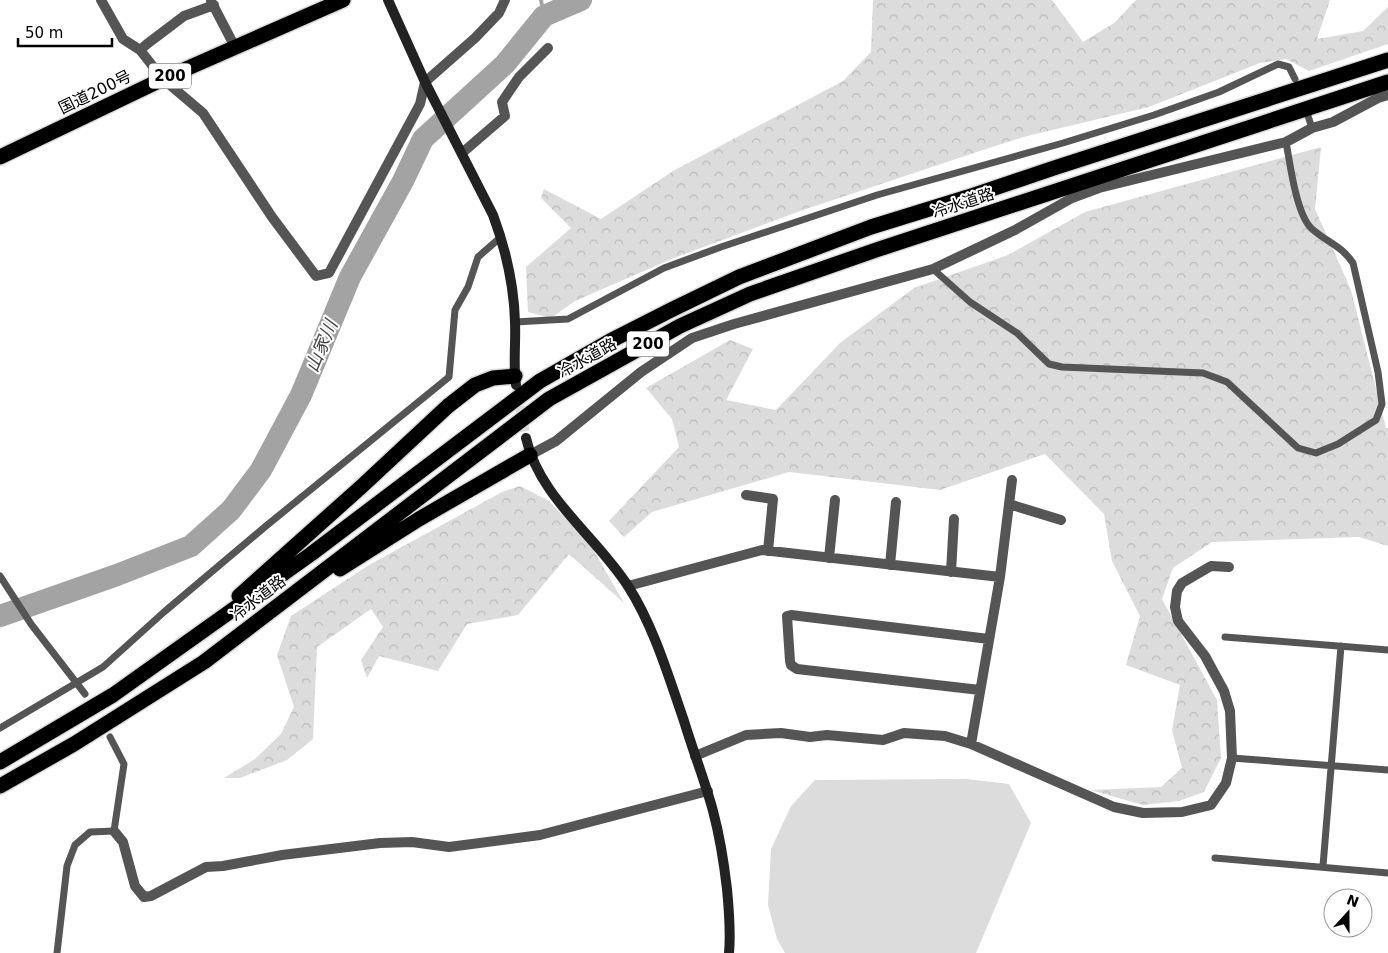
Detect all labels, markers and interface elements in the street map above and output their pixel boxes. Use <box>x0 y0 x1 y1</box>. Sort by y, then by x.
scale bar <box>18 15 111 47</box>
text: 50 m <box>25 24 63 42</box>
road number: 200 <box>149 64 191 88</box>
street label: 国道200号 <box>56 66 134 118</box>
street label: 冷水道路 <box>930 184 996 222</box>
water label: 山家川 <box>301 315 342 375</box>
road number: 200 <box>627 332 669 356</box>
street label: 冷水道路 <box>554 334 620 382</box>
street label: 冷水道路 <box>227 571 289 625</box>
north arrow <box>1323 888 1373 938</box>
text: N <box>1344 891 1361 910</box>

